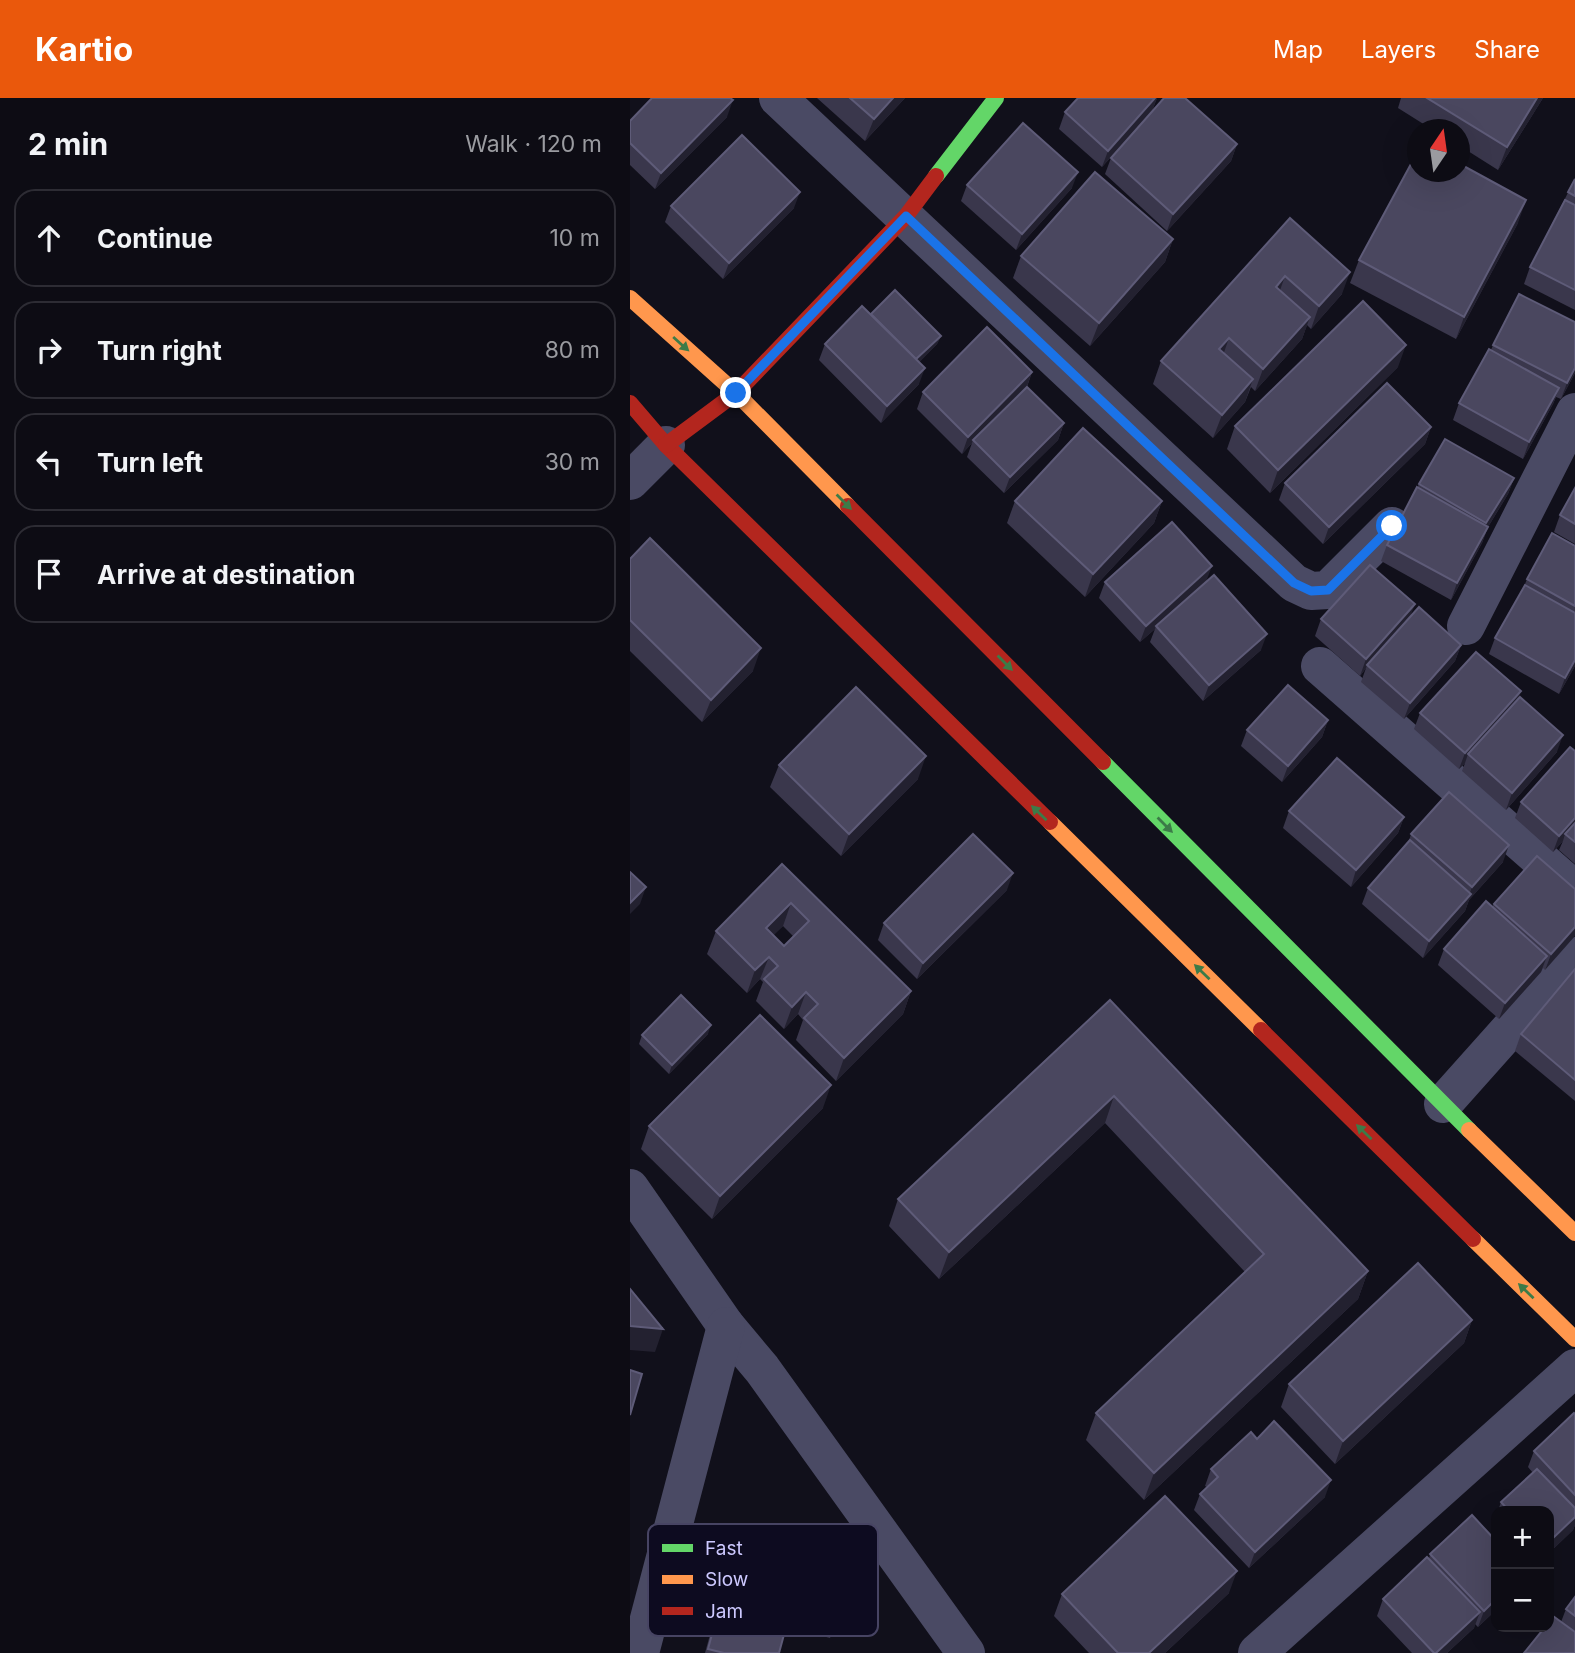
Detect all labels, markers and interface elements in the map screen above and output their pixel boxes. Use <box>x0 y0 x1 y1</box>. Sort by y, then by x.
text: Kartio <box>35 29 133 69</box>
text: Map <box>1273 35 1323 64</box>
text: Layers <box>1361 35 1436 64</box>
text: Share <box>1474 35 1540 64</box>
north arrow <box>1407 119 1470 182</box>
text: 2 min <box>28 126 108 162</box>
text: Walk · 120 m <box>465 130 602 158</box>
icon: ahead <box>30 219 68 257</box>
text: Continue <box>97 223 213 254</box>
text: 10 m <box>550 224 600 252</box>
icon: right <box>30 331 68 369</box>
text: Turn right <box>97 335 222 366</box>
text: 80 m <box>545 336 600 364</box>
one-way arrow <box>672 336 690 352</box>
route end <box>720 377 751 408</box>
icon: left <box>30 443 68 481</box>
text: Turn left <box>97 447 203 478</box>
text: 30 m <box>545 448 600 476</box>
one-way arrow <box>836 493 852 510</box>
route start <box>1376 510 1407 541</box>
icon: arrive <box>30 555 68 593</box>
text: Arrive at destination <box>97 559 356 590</box>
one-way arrow <box>996 655 1013 672</box>
one-way arrow <box>1031 804 1048 821</box>
one-way arrow <box>1156 816 1173 832</box>
one-way arrow <box>1193 964 1210 981</box>
one-way arrow <box>1356 1124 1373 1140</box>
one-way arrow <box>1519 1283 1535 1300</box>
map controls <box>1491 1506 1554 1632</box>
button: + <box>1491 1506 1554 1569</box>
legend <box>648 1524 878 1636</box>
text: Fast <box>705 1537 743 1560</box>
text: Slow <box>705 1568 748 1591</box>
button: − <box>1491 1569 1554 1632</box>
text: Jam <box>705 1600 743 1623</box>

